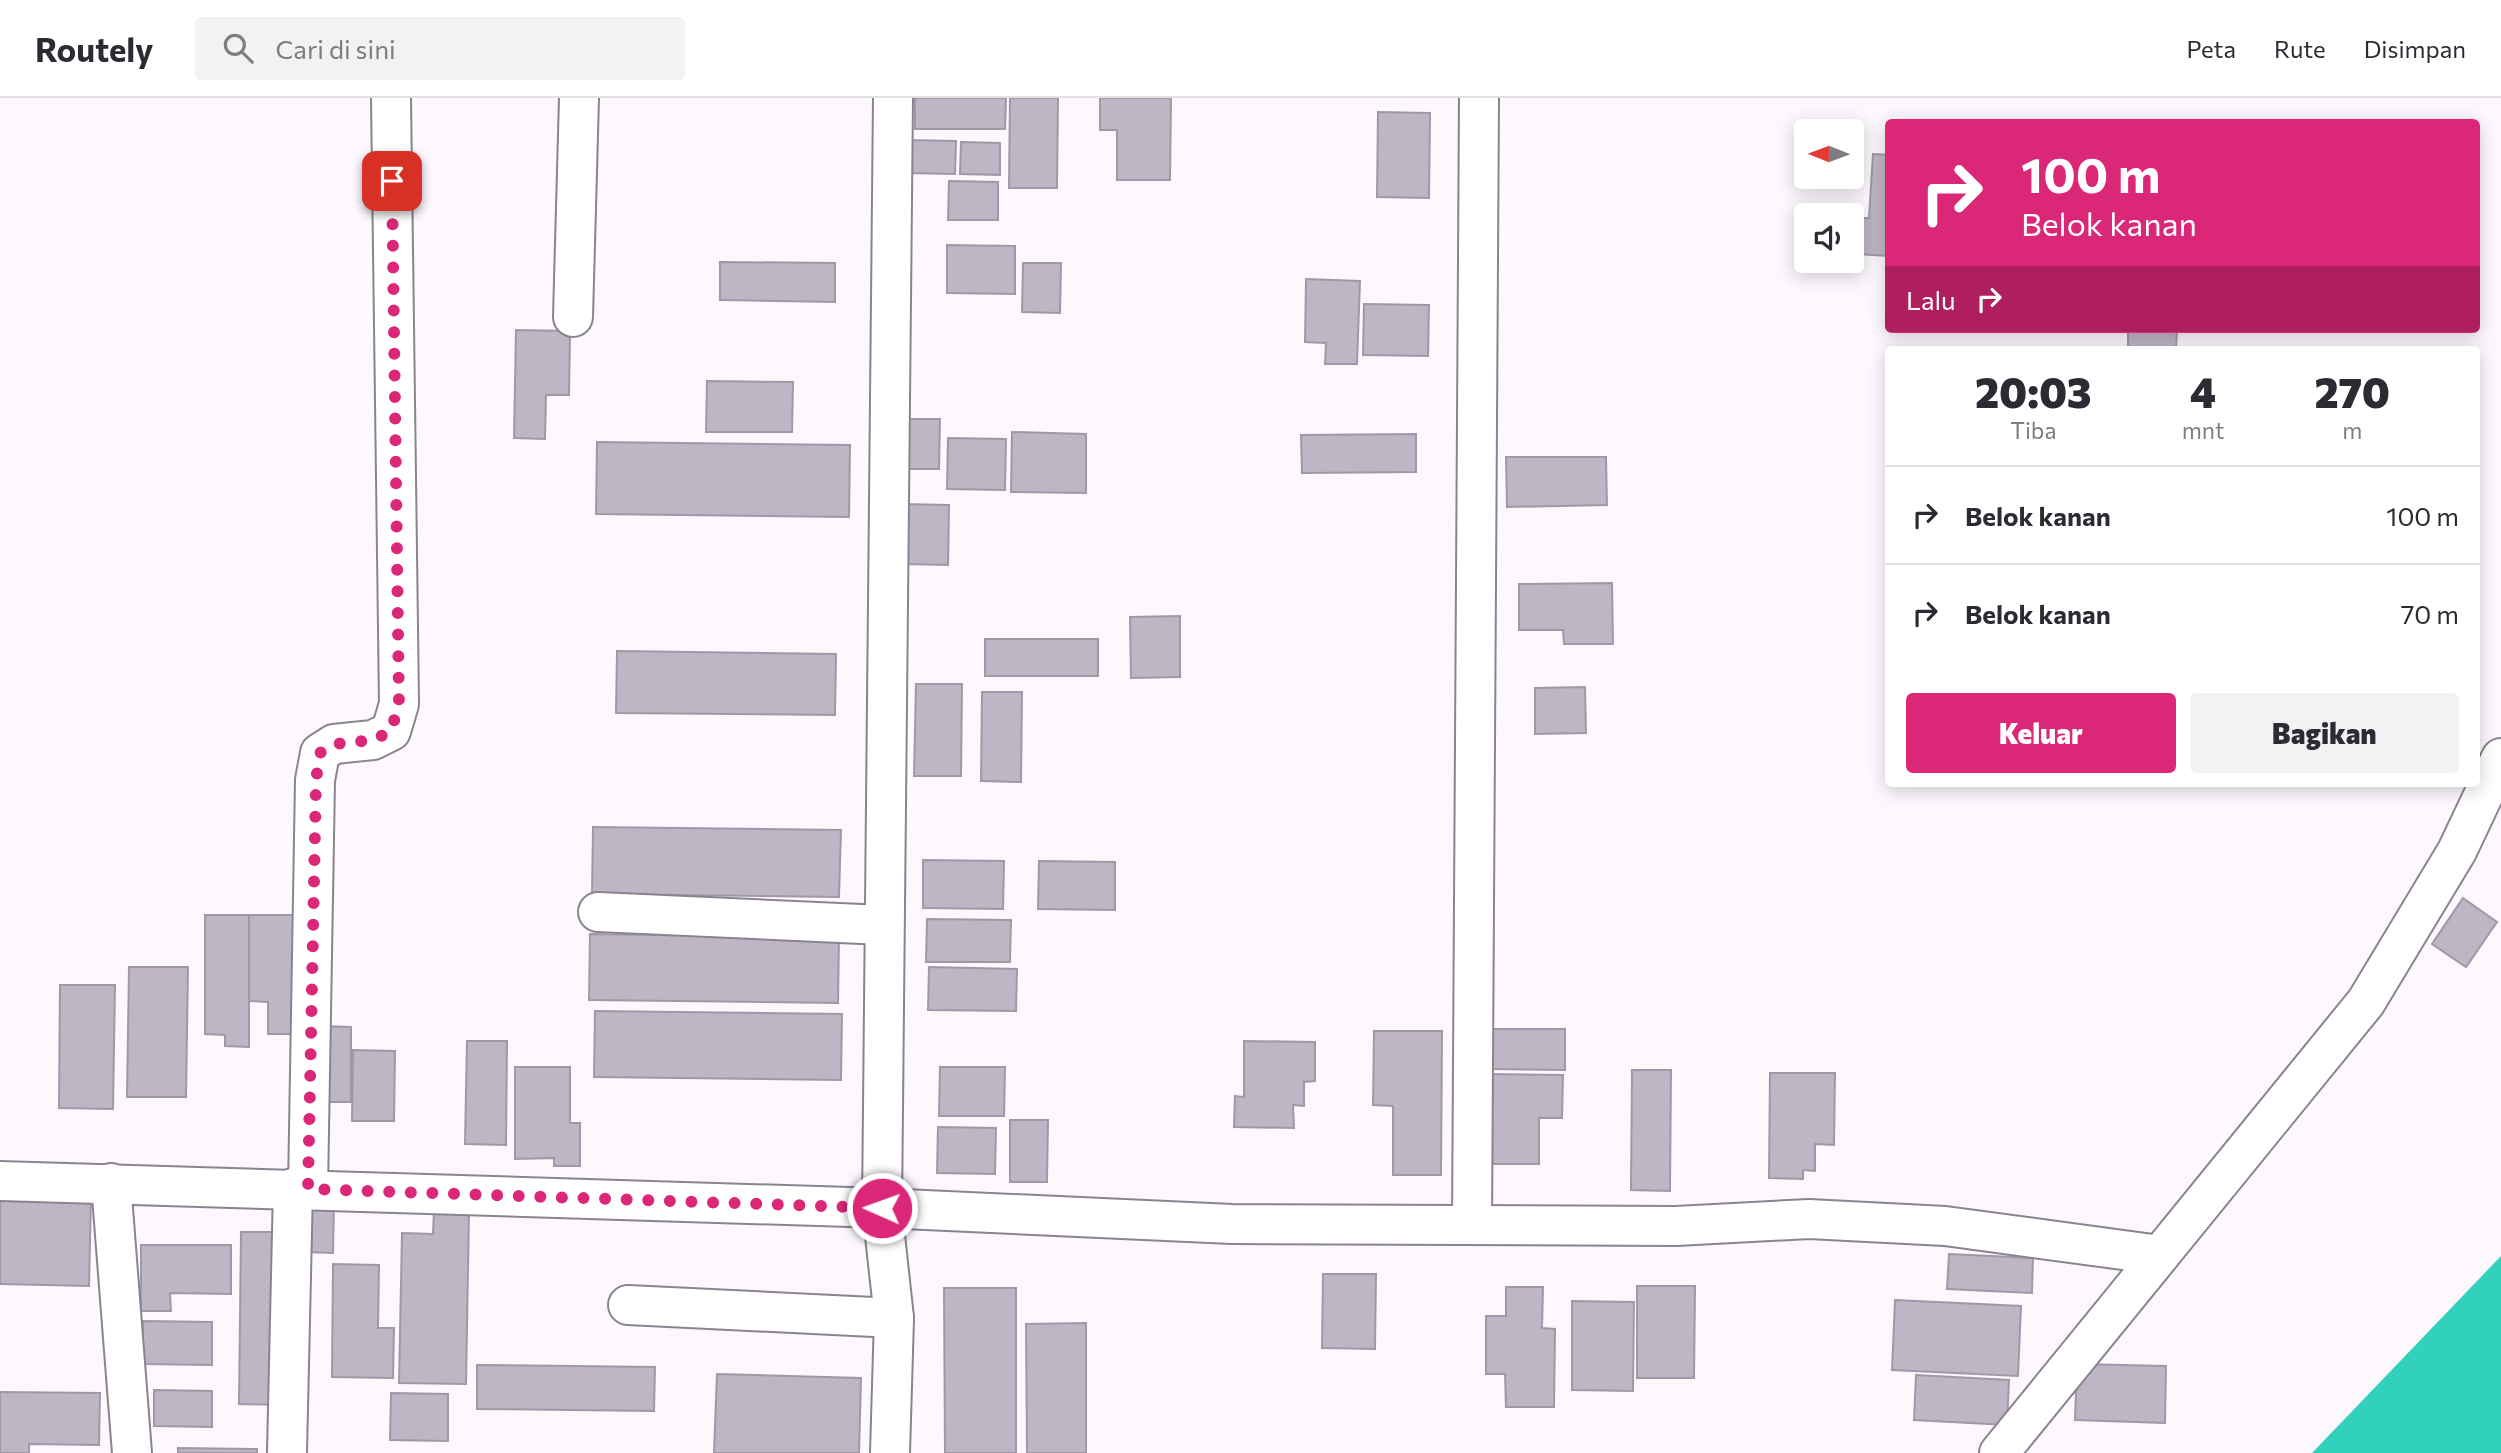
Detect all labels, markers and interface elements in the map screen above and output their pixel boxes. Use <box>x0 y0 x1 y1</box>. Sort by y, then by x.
search box <box>195 17 685 80</box>
text: Routely <box>35 28 153 69</box>
icon: search <box>219 29 257 67</box>
text: Cari di sini <box>275 33 396 64</box>
text: Peta <box>2186 34 2236 63</box>
text: Rute <box>2274 34 2326 63</box>
text: Disimpan <box>2364 34 2466 63</box>
north arrow <box>1794 119 1864 189</box>
map controls <box>1794 119 1864 273</box>
text: 100 m <box>2021 143 2160 203</box>
icon: right <box>1906 147 1997 238</box>
pin <box>362 151 422 211</box>
icon: arrive <box>373 162 411 200</box>
button: sound <box>1794 203 1864 273</box>
text: Belok kanan <box>2021 203 2197 243</box>
icon: right <box>1970 280 2008 318</box>
text: Lalu <box>1906 284 1956 315</box>
text: 20:03 <box>1975 365 2092 417</box>
text: 4 <box>2190 365 2216 417</box>
text: 270 <box>2315 365 2390 417</box>
text: Tiba <box>2010 416 2057 444</box>
text: mnt <box>2182 416 2224 444</box>
text: m <box>2342 416 2362 444</box>
icon: right <box>1906 496 1944 534</box>
text: Belok kanan <box>1965 500 2111 531</box>
text: 100 m <box>2386 500 2459 531</box>
icon: right <box>1906 594 1944 632</box>
text: Belok kanan <box>1965 598 2111 629</box>
text: 70 m <box>2401 598 2459 629</box>
button: Keluar <box>1906 693 2176 773</box>
button: Bagikan <box>2190 693 2459 773</box>
position arrow <box>845 1171 919 1245</box>

